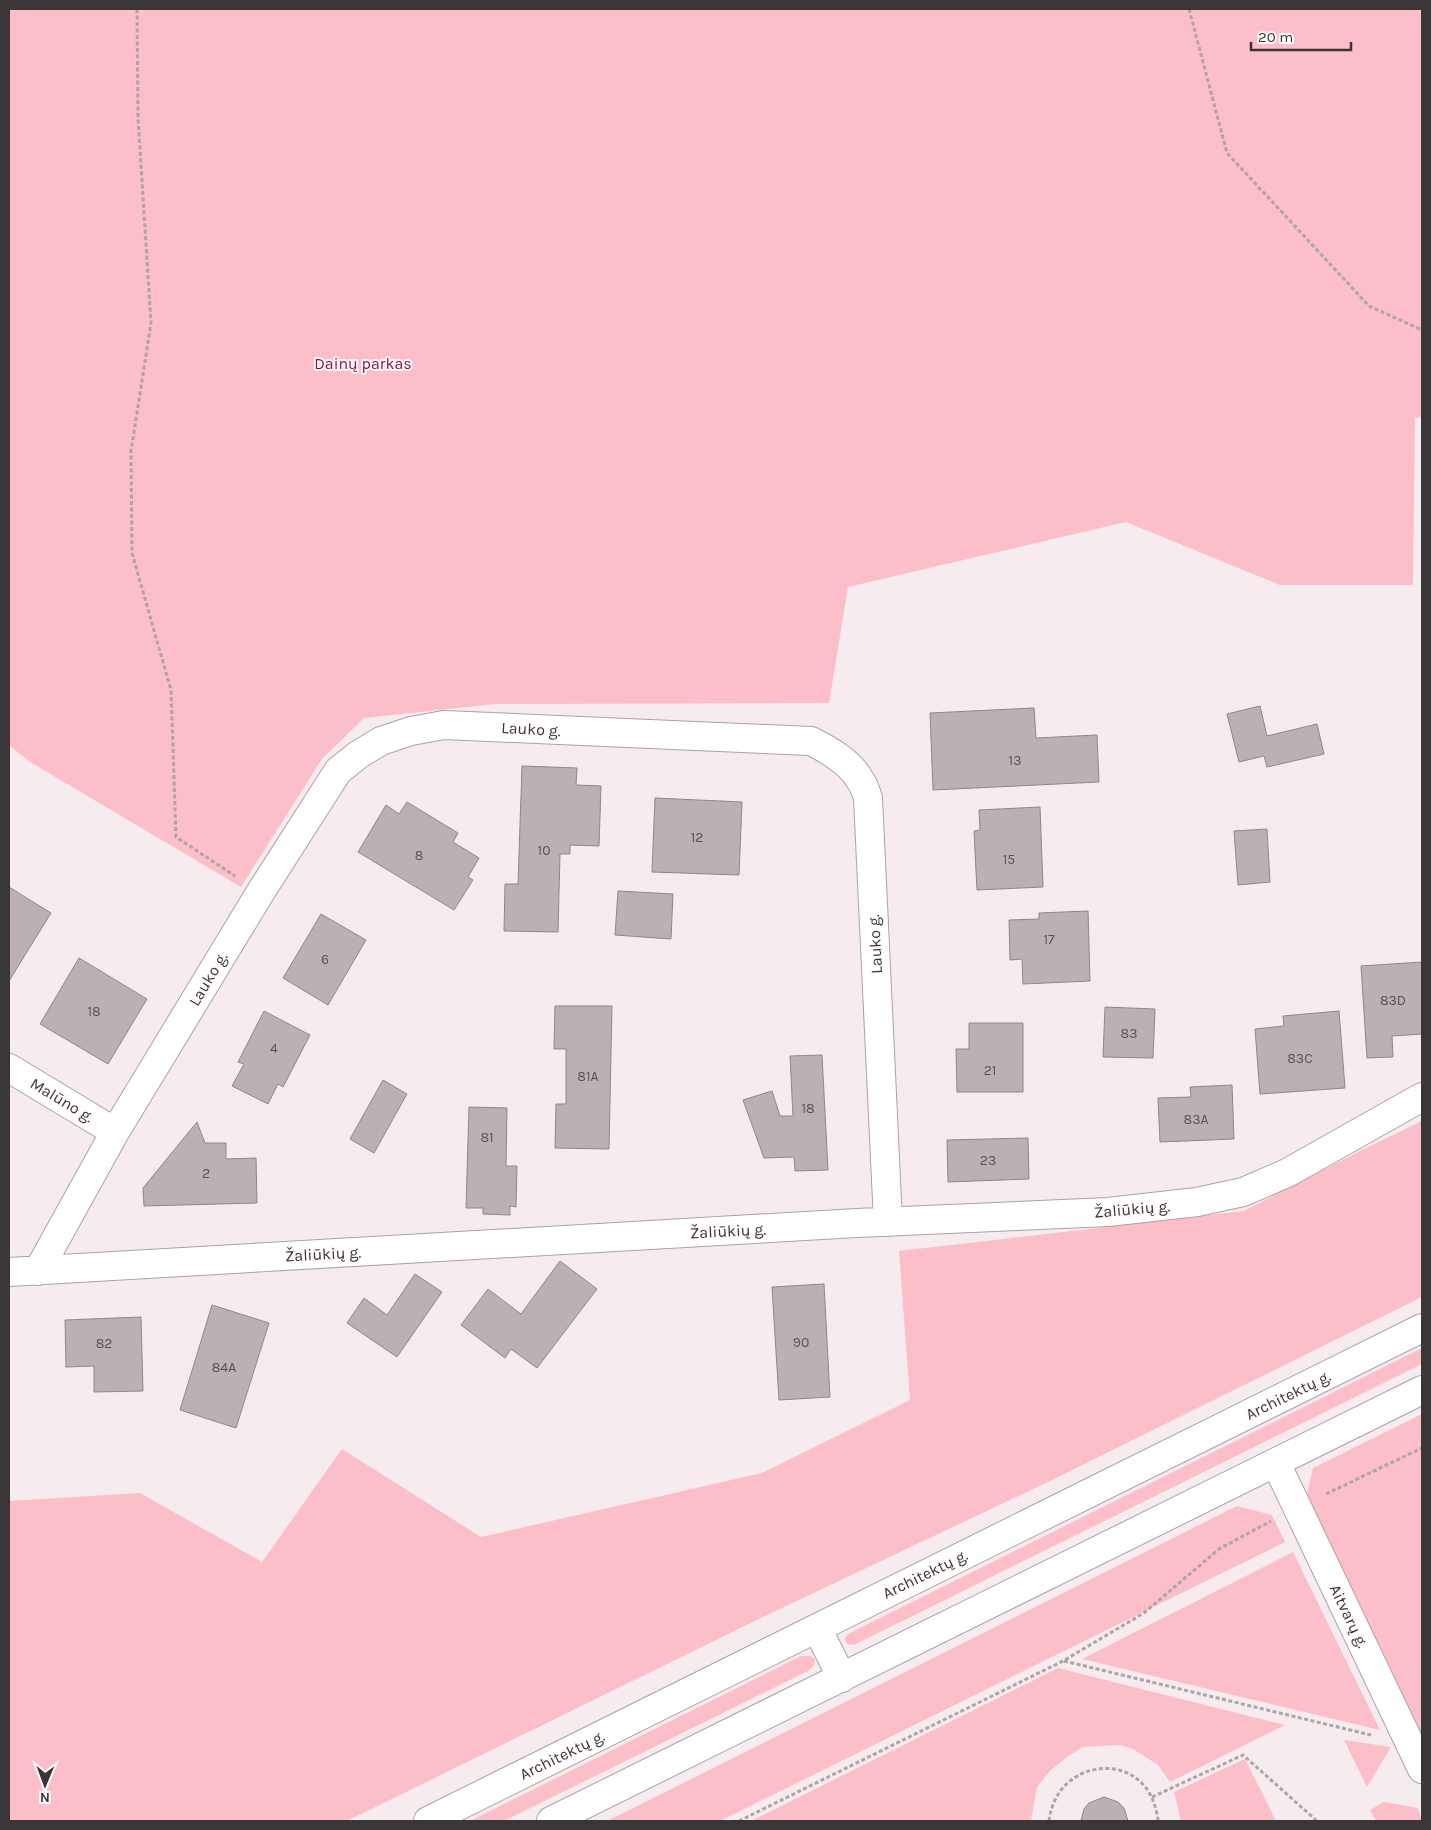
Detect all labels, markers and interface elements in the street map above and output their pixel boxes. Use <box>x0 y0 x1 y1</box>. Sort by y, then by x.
scale bar <box>1251 20 1351 52</box>
text: 20 m <box>1258 28 1293 46</box>
park label: Dainų parkas <box>314 354 412 373</box>
street label: Lauko g. <box>501 718 561 740</box>
house number: 13 <box>1009 752 1021 769</box>
house number: 12 <box>691 829 703 846</box>
house number: 10 <box>538 842 550 859</box>
house number: 8 <box>415 847 423 864</box>
house number: 15 <box>1003 851 1015 868</box>
street label: Lauko g. <box>864 914 886 974</box>
house number: 17 <box>1043 931 1055 948</box>
street label: Lauko g. <box>185 949 232 1009</box>
house number: 6 <box>321 951 329 968</box>
house number: 83D <box>1380 992 1406 1009</box>
house number: 18 <box>87 1003 101 1020</box>
house number: 83 <box>1121 1025 1137 1042</box>
house number: 4 <box>270 1040 278 1057</box>
house number: 83C <box>1287 1050 1313 1067</box>
house number: 21 <box>984 1062 996 1079</box>
house number: 81A <box>577 1068 599 1085</box>
street label: Malūno g. <box>27 1074 97 1126</box>
house number: 18 <box>801 1100 815 1117</box>
house number: 83A <box>1184 1111 1208 1128</box>
house number: 81 <box>480 1129 494 1146</box>
house number: 23 <box>980 1152 996 1169</box>
house number: 2 <box>202 1165 210 1182</box>
street label: Žaliūkių g. <box>1093 1196 1171 1222</box>
street label: Žaliūkių g. <box>689 1220 767 1242</box>
street label: Žaliūkių g. <box>284 1243 362 1265</box>
house number: 90 <box>793 1334 809 1351</box>
house number: 82 <box>96 1335 112 1352</box>
house number: 84A <box>212 1359 236 1376</box>
street label: Architektų g. <box>1242 1366 1334 1424</box>
street label: Architektų g. <box>879 1545 971 1603</box>
street label: Aitvarų g. <box>1326 1581 1373 1651</box>
street label: Architektų g. <box>516 1726 608 1784</box>
north arrow <box>20 1760 70 1810</box>
text: N <box>40 1789 50 1806</box>

